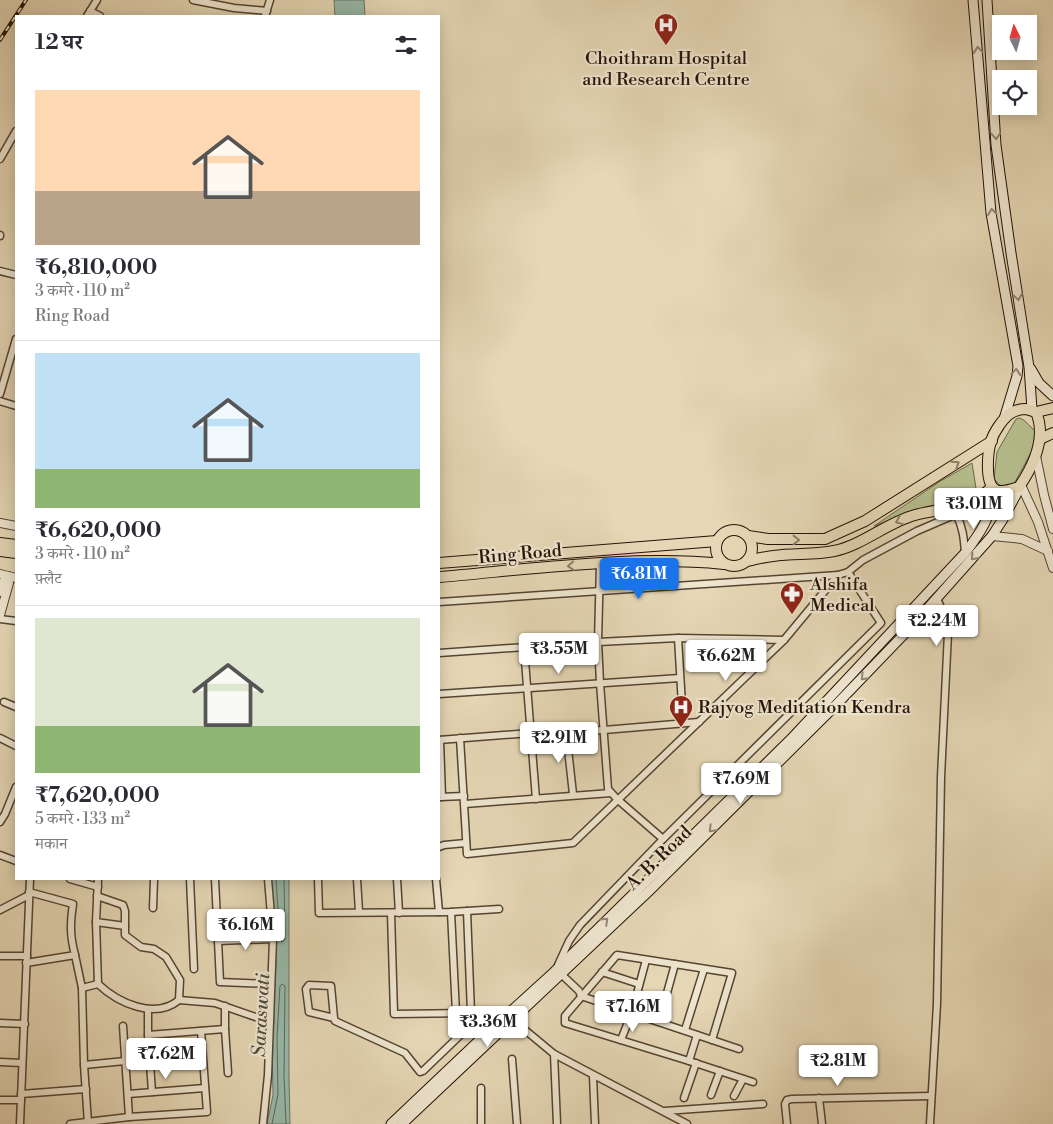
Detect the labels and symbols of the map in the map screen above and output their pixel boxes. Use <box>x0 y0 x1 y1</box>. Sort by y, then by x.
hospital icon: Choithram Hospital and Research Centre <box>653 12 679 46</box>
north arrow <box>992 15 1038 60</box>
one-way arrow <box>972 46 983 54</box>
place label: Choithram Hospital and Research Centre <box>582 47 750 91</box>
one-way arrow <box>990 132 1001 140</box>
one-way arrow <box>987 208 998 216</box>
one-way arrow <box>1012 293 1023 301</box>
one-way arrow <box>1011 368 1022 376</box>
one-way arrow <box>950 461 960 470</box>
pin: ₹3.01M <box>933 488 1015 530</box>
one-way arrow <box>895 515 904 525</box>
one-way arrow <box>792 535 800 545</box>
street label: Ring Road <box>477 539 564 569</box>
one-way arrow <box>970 551 979 560</box>
pin: ₹6.81M <box>598 558 680 600</box>
one-way arrow <box>567 560 575 571</box>
place label: Alshifa Medical <box>809 573 875 617</box>
pharmacy icon: Alshifa Medical <box>779 581 805 615</box>
pin: ₹2.24M <box>896 604 978 647</box>
pin: ₹3.55M <box>518 632 600 675</box>
pin: ₹6.62M <box>685 640 767 682</box>
one-way arrow <box>861 671 870 680</box>
hospital icon: Rajyog Meditation Kendra <box>668 694 694 728</box>
place label: Rajyog Meditation Kendra <box>698 696 912 719</box>
pin: ₹2.91M <box>518 722 600 764</box>
pin: ₹7.69M <box>700 762 782 805</box>
street label: A. B. Road <box>621 820 697 896</box>
one-way arrow <box>709 823 718 832</box>
pin: ₹6.16M <box>205 908 287 951</box>
one-way arrow <box>600 918 609 927</box>
water label: Saraswati <box>247 972 275 1058</box>
pin: ₹7.16M <box>592 990 674 1033</box>
pin: ₹3.36M <box>447 1006 529 1048</box>
pin: ₹7.62M <box>125 1038 207 1080</box>
pin: ₹2.81M <box>797 1044 879 1087</box>

